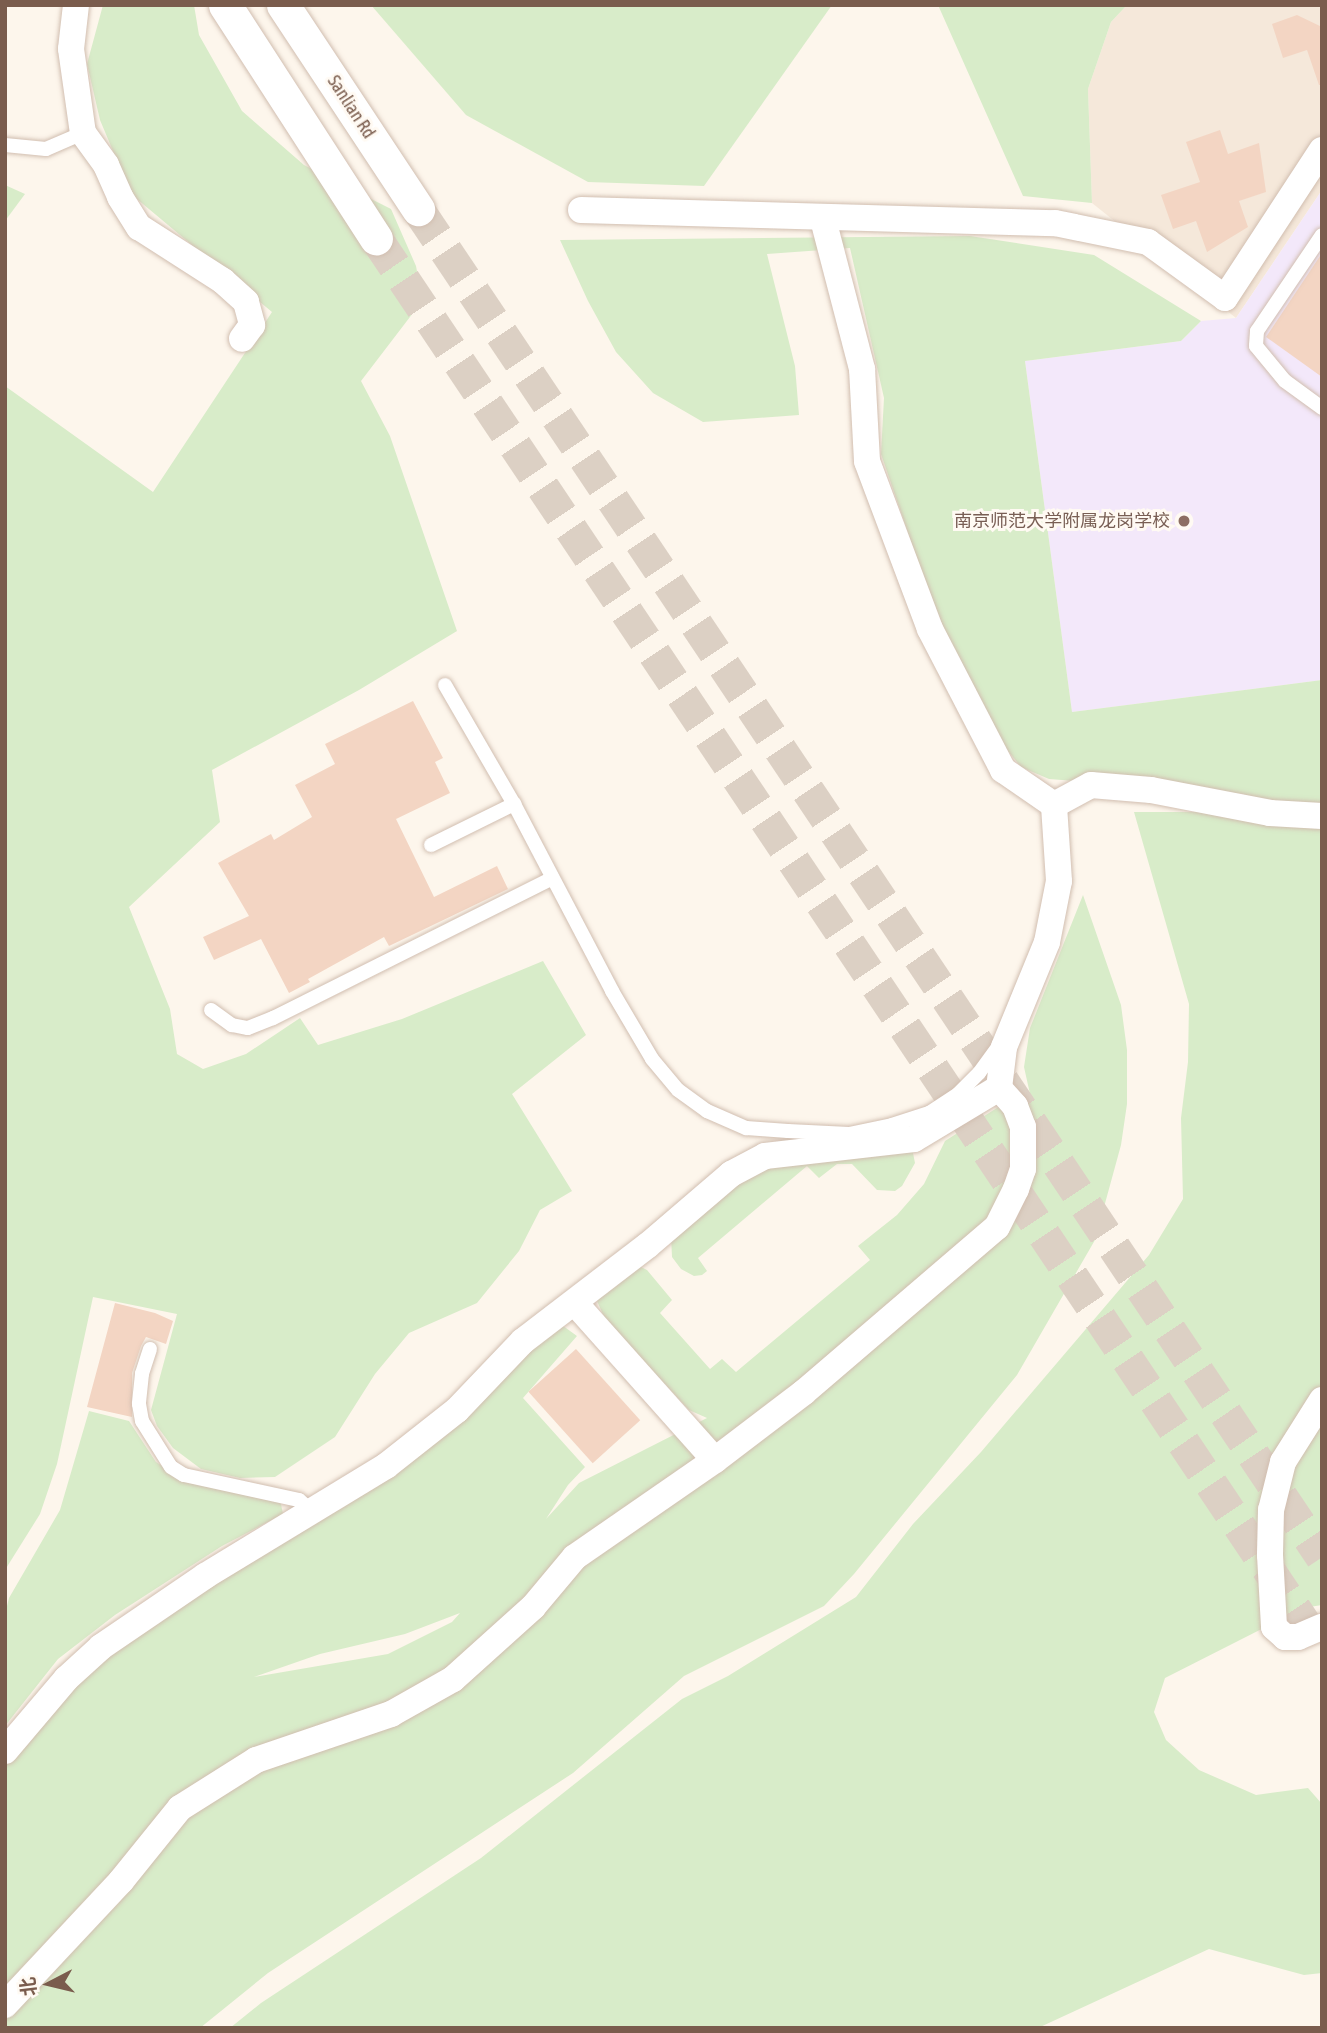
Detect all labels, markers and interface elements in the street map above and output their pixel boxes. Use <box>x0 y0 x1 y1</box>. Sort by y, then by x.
street label: Sanlian Rd <box>323 71 379 143</box>
place label: 南京师范大学附属龙岗学校 <box>954 510 1170 532</box>
marker: 南京师范大学附属龙岗学校 <box>1176 513 1192 529</box>
north arrow <box>14 1949 84 2019</box>
text: 北 <box>16 1976 40 1997</box>

